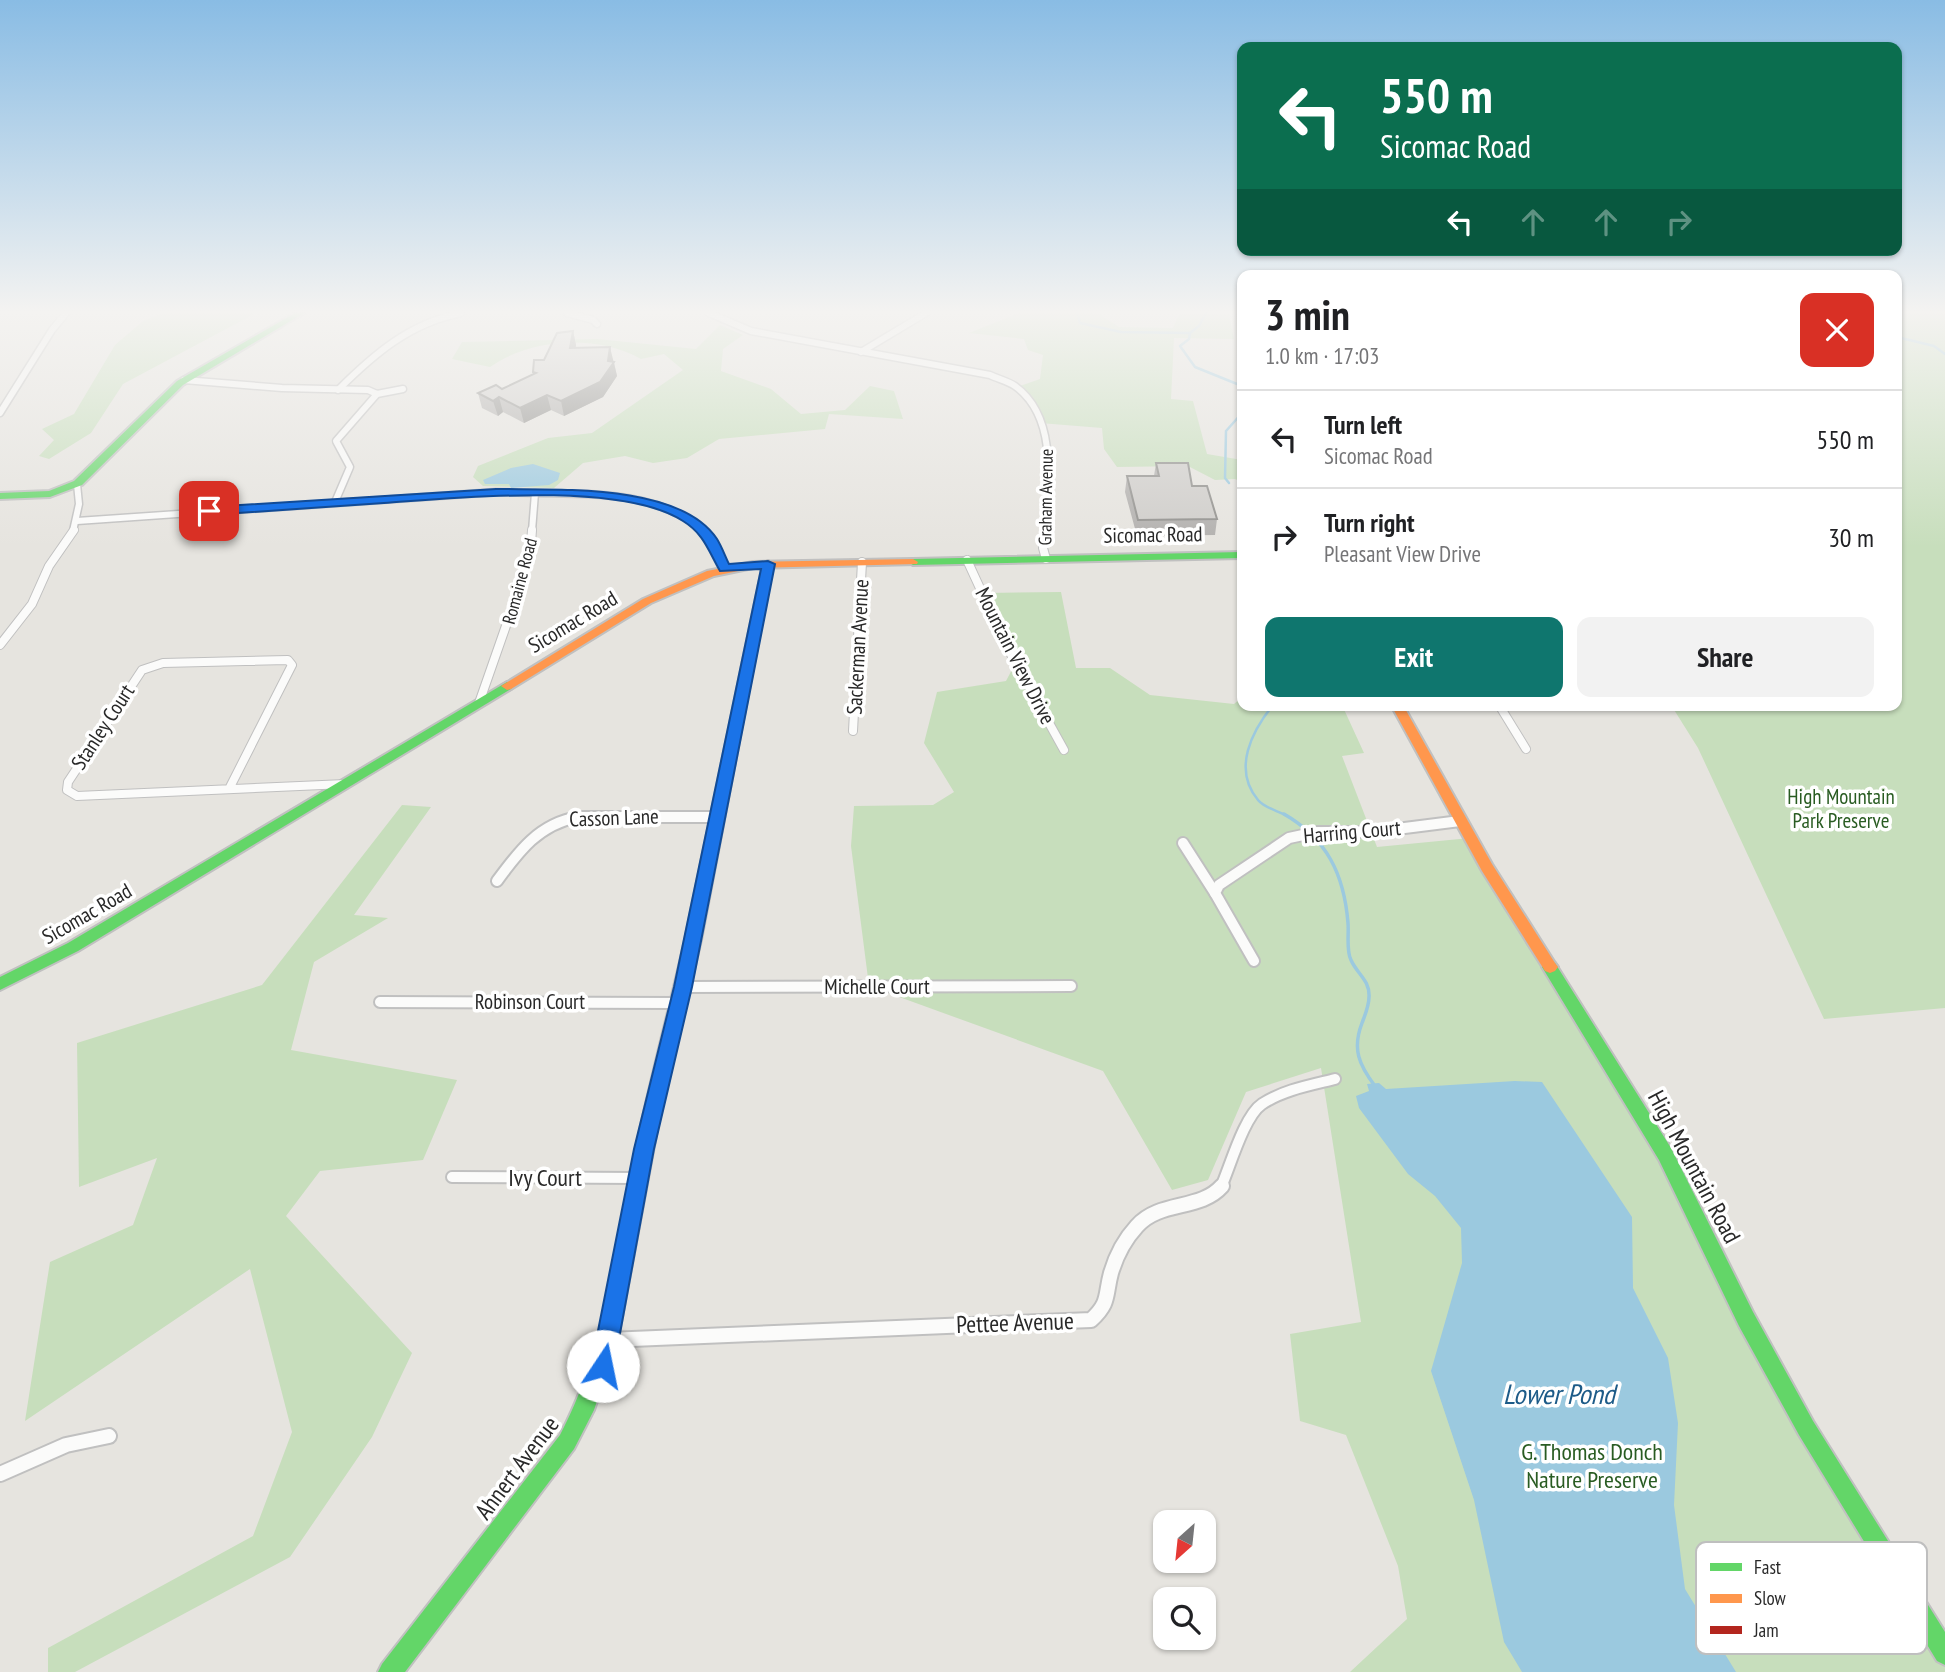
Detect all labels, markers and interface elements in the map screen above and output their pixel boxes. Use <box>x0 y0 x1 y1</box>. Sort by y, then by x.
text: 550 m <box>1380 63 1493 127</box>
icon: left <box>1265 70 1356 161</box>
text: Sicomac Road <box>1380 125 1531 167</box>
icon: left <box>1441 203 1479 241</box>
icon: ahead <box>1514 203 1552 241</box>
icon: ahead <box>1587 203 1625 241</box>
icon: right <box>1660 203 1698 241</box>
text: 3 min <box>1265 287 1350 342</box>
button: close <box>1800 293 1874 367</box>
text: 1.0 km · 17:03 <box>1265 341 1379 370</box>
text: Turn left <box>1324 408 1402 441</box>
icon: left <box>1265 420 1303 458</box>
text: 550 m <box>1816 423 1874 456</box>
text: Sicomac Road <box>1324 441 1433 470</box>
street label: Graham Avenue <box>1033 448 1058 546</box>
pin <box>179 481 239 541</box>
icon: arrive <box>190 492 228 530</box>
text: Turn right <box>1324 506 1415 539</box>
icon: right <box>1265 518 1303 556</box>
street label: Sicomac Road <box>1103 520 1203 549</box>
text: 30 m <box>1828 521 1874 554</box>
street label: Romaine Road <box>497 535 542 627</box>
text: Pleasant View Drive <box>1324 539 1481 568</box>
street label: Sackerman Avenue <box>840 579 875 715</box>
street label: Mountain View Drive <box>969 583 1062 729</box>
street label: Sicomac Road <box>523 584 622 659</box>
button: Exit <box>1265 617 1563 697</box>
button: Share <box>1577 617 1874 697</box>
street label: Stanley Court <box>65 679 140 775</box>
park label: High Mountain Park Preserve <box>1787 783 1895 834</box>
street label: Casson Lane <box>569 802 659 833</box>
street label: Harring Court <box>1302 814 1402 849</box>
street label: Sicomac Road <box>37 877 136 950</box>
street label: Michelle Court <box>824 973 930 1000</box>
street label: Robinson Court <box>475 988 585 1015</box>
street label: High Mountain Road <box>1641 1085 1748 1249</box>
street label: Ivy Court <box>508 1162 582 1193</box>
street label: Pettee Avenue <box>956 1305 1074 1340</box>
position arrow <box>566 1329 640 1403</box>
water label: Lower Pond <box>1503 1375 1619 1412</box>
street label: Ahnert Avenue <box>468 1410 565 1525</box>
park label: G. Thomas Donch Nature Preserve <box>1521 1436 1663 1495</box>
north arrow <box>1153 1510 1216 1573</box>
map controls <box>1153 1510 1216 1650</box>
legend <box>1696 1542 1927 1654</box>
text: Fast <box>1754 1555 1782 1579</box>
text: Slow <box>1754 1586 1787 1610</box>
button: search <box>1153 1587 1216 1650</box>
text: Jam <box>1753 1618 1779 1642</box>

